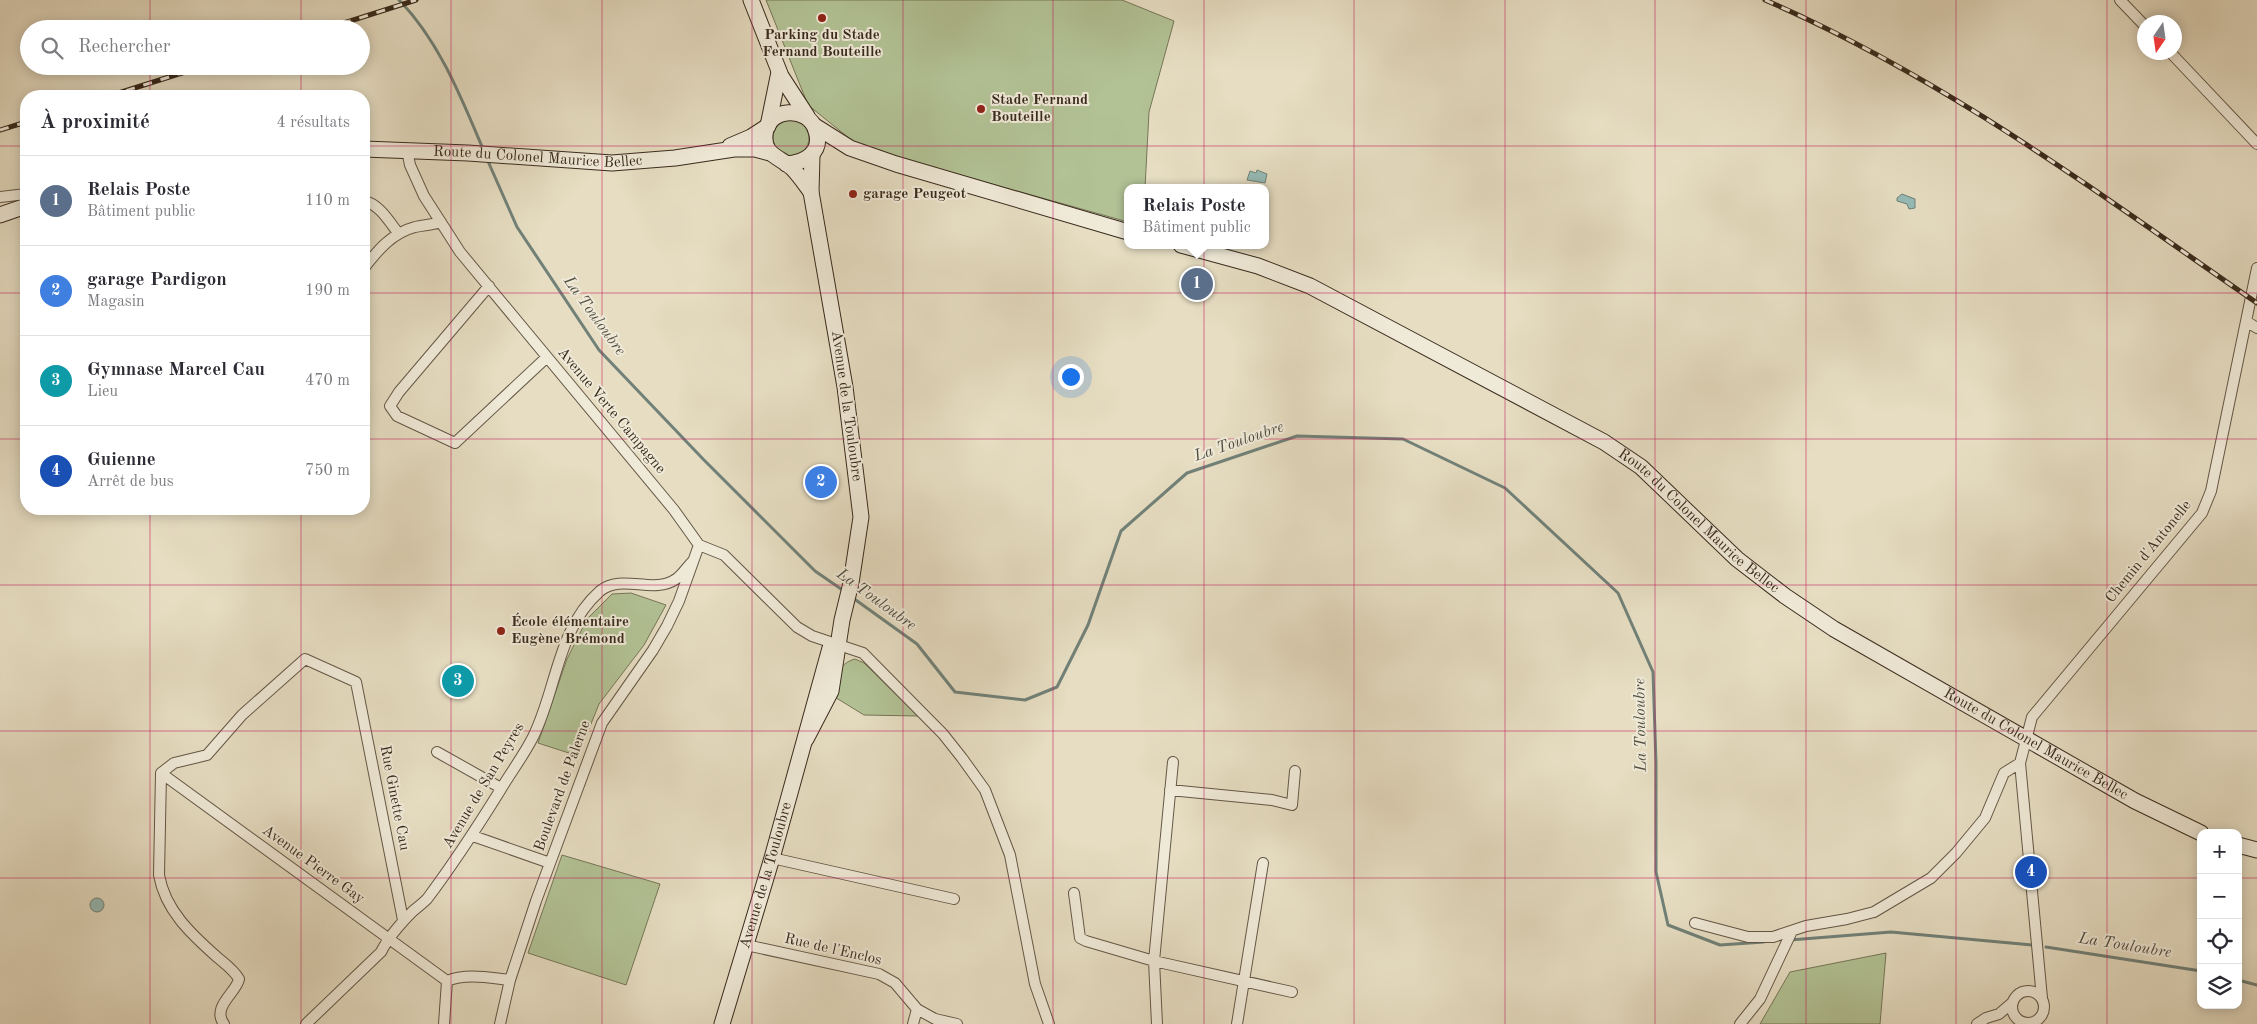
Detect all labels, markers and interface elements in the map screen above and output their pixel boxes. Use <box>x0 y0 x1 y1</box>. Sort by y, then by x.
marker: Parking du Stade Fernand Bouteille <box>816 12 828 24</box>
north arrow <box>2137 15 2182 60</box>
search box <box>20 20 370 75</box>
place label: Parking du Stade Fernand Bouteille <box>762 28 882 60</box>
icon: search <box>38 34 66 62</box>
text: Rechercher <box>78 38 171 57</box>
place label: Stade Fernand Bouteille <box>991 93 1088 125</box>
marker: Stade Fernand Bouteille <box>975 103 987 115</box>
text: À proximité <box>40 112 150 133</box>
text: 4 résultats <box>276 115 350 131</box>
street label: Route du Colonel Maurice Bellec <box>433 144 643 171</box>
text: Relais Poste <box>87 181 190 200</box>
popup <box>1124 184 1269 249</box>
place label: garage Peugeot <box>863 187 967 202</box>
marker: garage Peugeot <box>847 188 859 200</box>
text: 1 <box>51 193 61 209</box>
text: 110 m <box>305 193 350 209</box>
text: Relais Poste <box>1142 197 1246 216</box>
text: Bâtiment public <box>87 204 195 220</box>
text: Bâtiment public <box>1142 220 1251 236</box>
pin: 1 <box>1181 265 1213 303</box>
text: garage Pardigon <box>87 271 227 290</box>
water label: La Touloubre <box>559 273 628 359</box>
text: 2 <box>51 283 61 299</box>
text: 190 m <box>305 283 350 299</box>
text: Magasin <box>87 294 145 310</box>
street label: Avenue de la Touloubre <box>828 330 864 482</box>
street label: Avenue Verte Campagne <box>554 345 668 477</box>
text: Gymnase Marcel Cau <box>87 361 265 380</box>
your location <box>1058 364 1084 390</box>
text: 3 <box>51 373 61 389</box>
text: 470 m <box>305 373 350 389</box>
text: Lieu <box>87 384 118 400</box>
water label: La Touloubre <box>1191 419 1286 465</box>
street label: Route du Colonel Maurice Bellec <box>1615 446 1782 596</box>
text: Guienne <box>87 451 156 470</box>
text: 4 <box>51 463 61 479</box>
text: 750 m <box>305 463 350 479</box>
pin: 2 <box>805 463 837 501</box>
text: Arrêt de bus <box>87 474 174 490</box>
street label: Chemin d'Antonelle <box>2103 498 2195 606</box>
water label: La Touloubre <box>833 565 919 634</box>
place label: École élémentaire Eugène Brémond <box>511 612 629 647</box>
marker: École élémentaire Eugène Brémond <box>495 625 507 637</box>
pin: 3 <box>442 662 474 700</box>
water label: La Touloubre <box>1632 678 1650 773</box>
street label: Route du Colonel Maurice Bellec <box>1941 686 2131 803</box>
street label: Boulevard de Palerne <box>532 719 594 853</box>
street label: Avenue de San Peyres <box>441 721 527 851</box>
street label: Rue Ginette Cau <box>376 744 412 852</box>
street label: Avenue de la Touloubre <box>738 800 795 951</box>
street label: Avenue Pierre Gay <box>259 823 367 907</box>
map controls <box>2197 829 2242 1009</box>
button: + <box>2197 829 2242 874</box>
pin: 4 <box>2015 853 2047 891</box>
button: − <box>2197 874 2242 919</box>
button: locate <box>2197 919 2242 964</box>
water label: La Touloubre <box>2076 931 2173 961</box>
street label: Rue de l'Enclos <box>783 932 883 968</box>
button: layers <box>2197 964 2242 1009</box>

